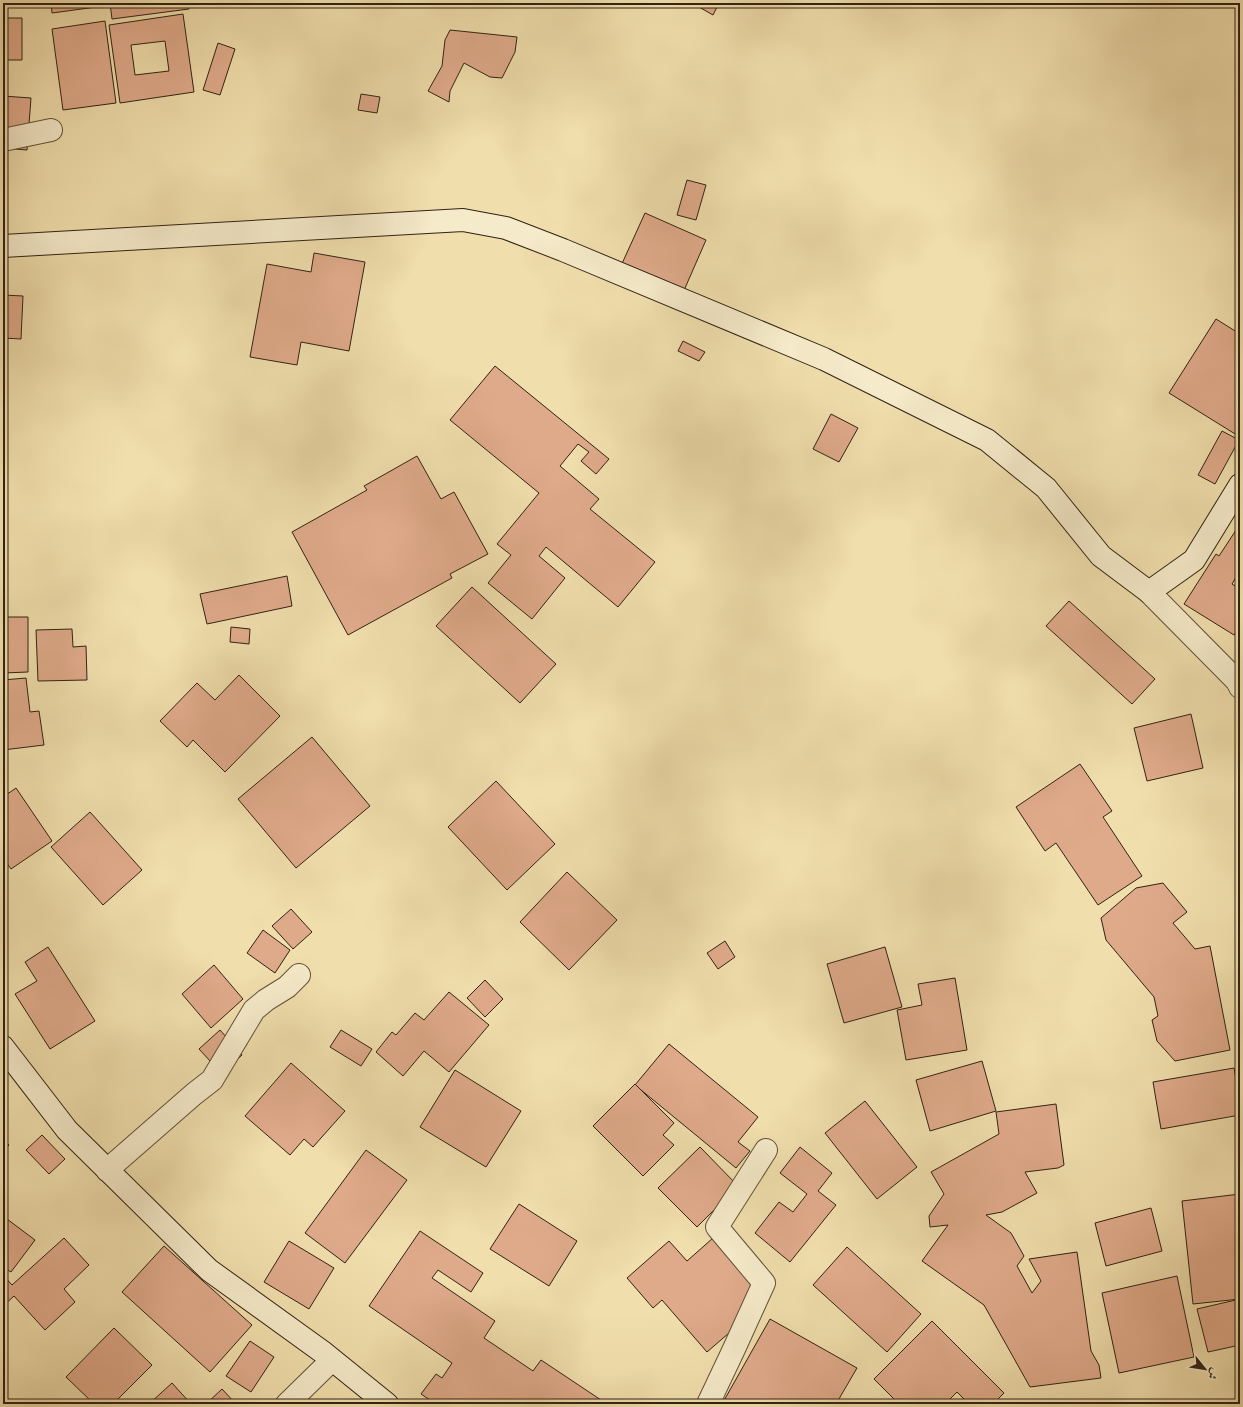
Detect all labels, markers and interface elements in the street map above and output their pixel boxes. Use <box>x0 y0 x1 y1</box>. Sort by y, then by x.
north arrow <box>1185 1349 1225 1389</box>
text: ش <box>1205 1366 1222 1382</box>

